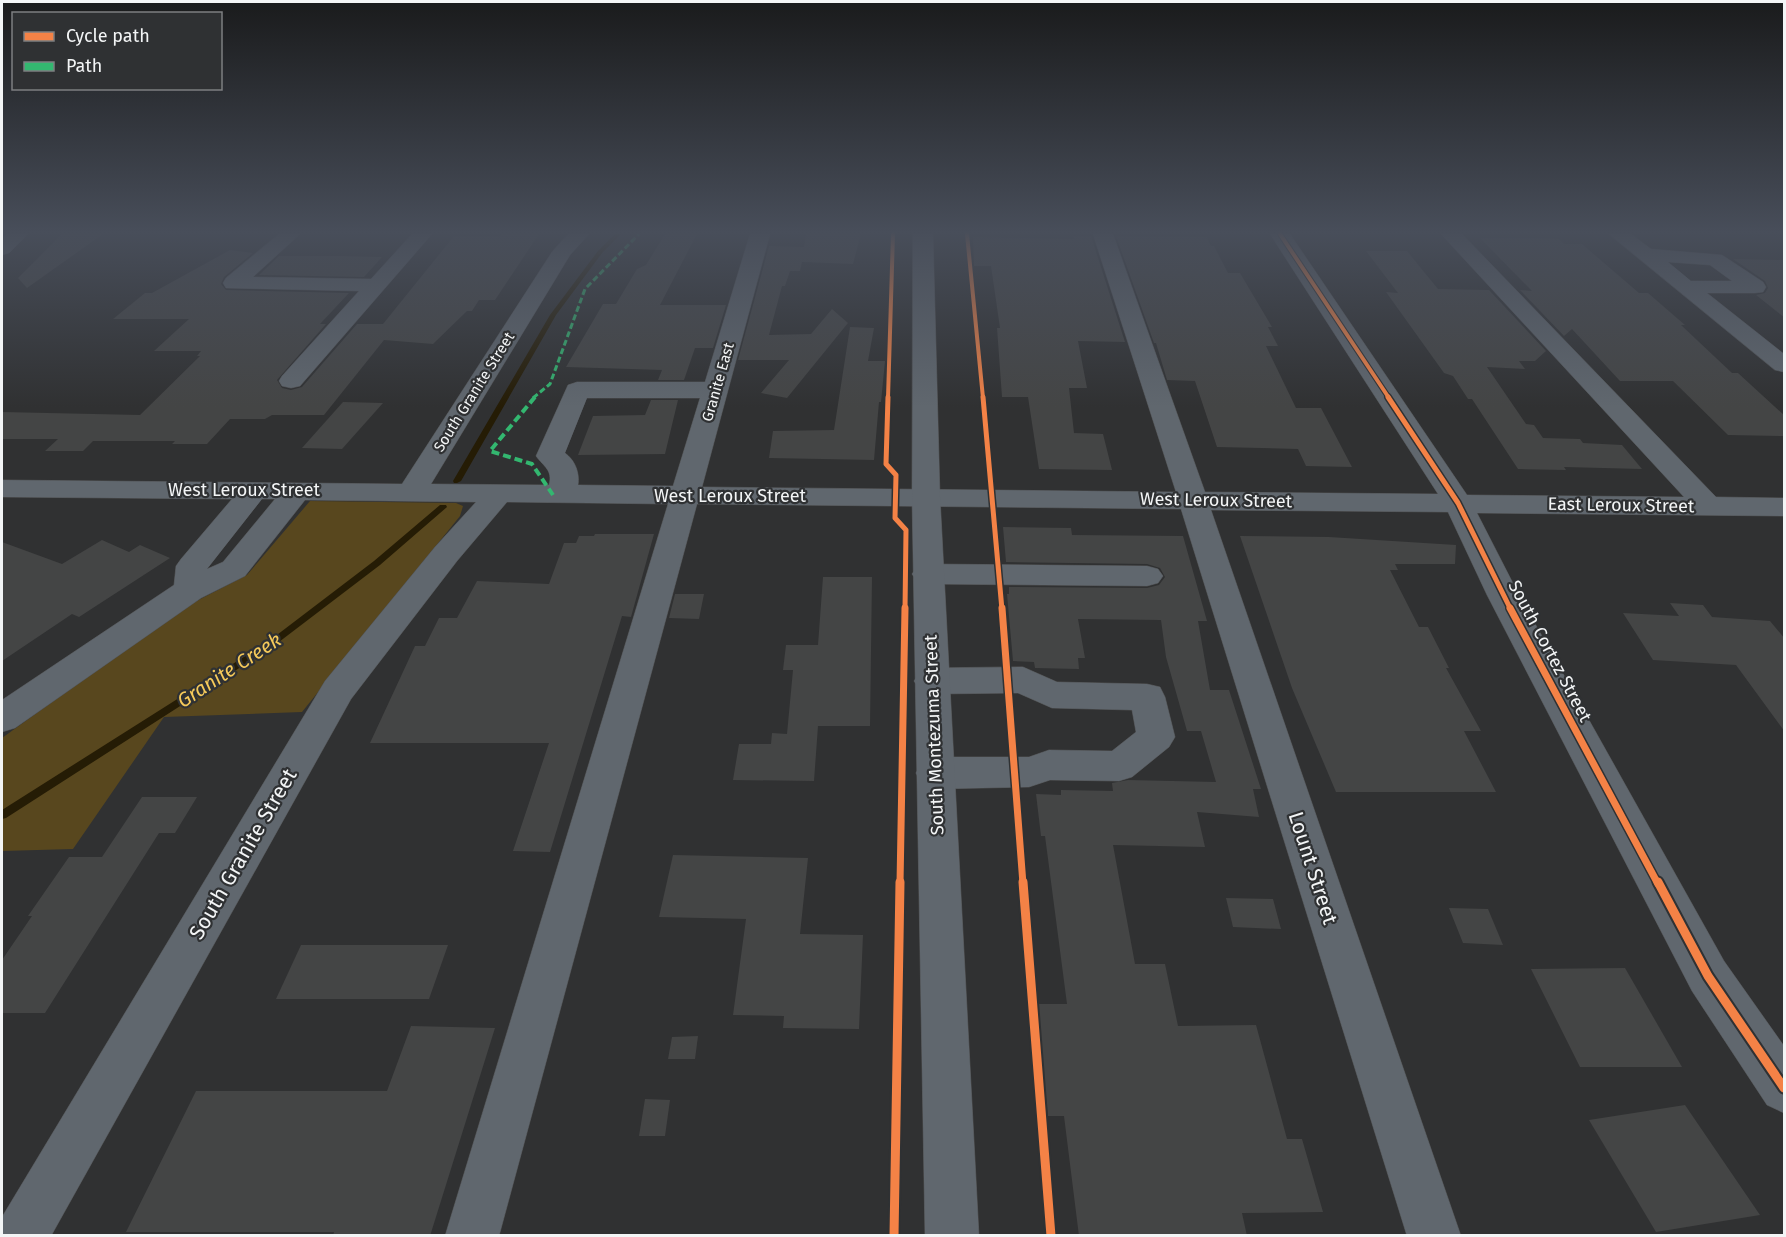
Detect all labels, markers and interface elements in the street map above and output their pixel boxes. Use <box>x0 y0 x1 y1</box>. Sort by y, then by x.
legend <box>12 12 222 90</box>
text: Cycle path <box>66 25 150 47</box>
text: Path <box>66 55 102 77</box>
street label: South Granite Street <box>430 328 518 455</box>
street label: Granite East <box>698 340 738 424</box>
street label: West Leroux Street <box>168 479 321 501</box>
street label: West Leroux Street <box>654 485 807 507</box>
street label: West Leroux Street <box>1140 488 1293 512</box>
street label: East Leroux Street <box>1547 493 1695 517</box>
street label: South Cortez Street <box>1503 576 1597 726</box>
water label: Granite Creek <box>172 627 286 713</box>
street label: South Montezuma Street <box>919 634 948 836</box>
street label: South Granite Street <box>184 764 303 944</box>
street label: Lount Street <box>1283 808 1344 928</box>

